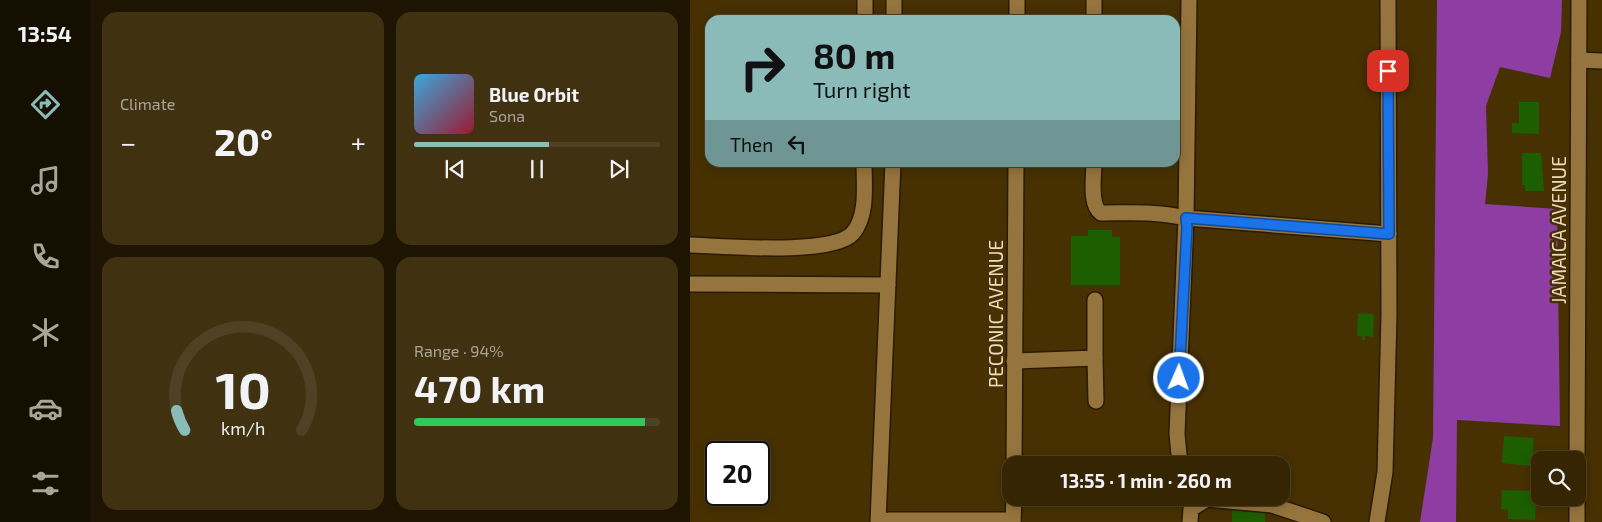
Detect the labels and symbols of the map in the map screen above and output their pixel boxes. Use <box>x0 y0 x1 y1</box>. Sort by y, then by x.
pin <box>1367 50 1409 92</box>
street label: JAMAICA AVENUE <box>1547 156 1570 304</box>
street label: PECONIC AVENUE <box>984 240 1007 388</box>
position arrow <box>1152 351 1204 403</box>
speed limit sign: 20 <box>705 441 770 506</box>

